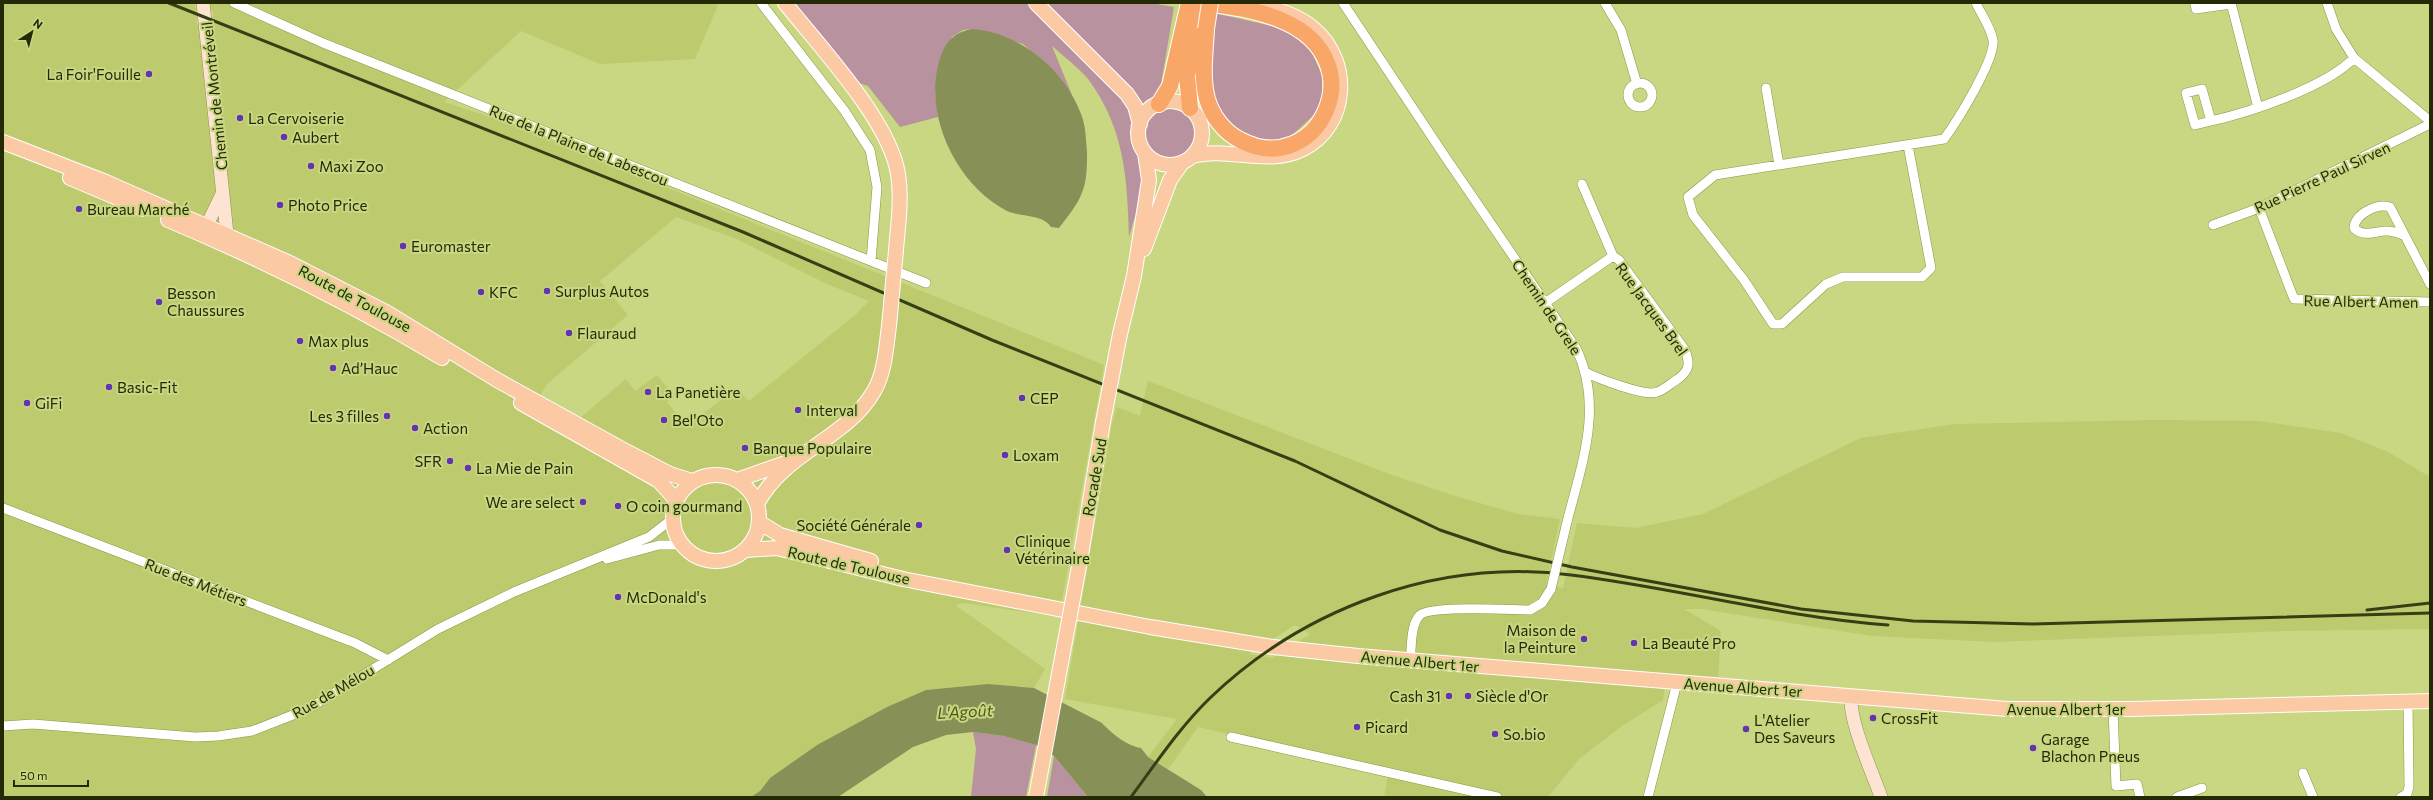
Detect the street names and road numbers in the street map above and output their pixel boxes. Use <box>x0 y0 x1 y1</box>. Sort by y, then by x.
street label: Chemin de Montréveil <box>197 21 231 171</box>
street label: Rue de la Plaine de Labescou <box>487 101 671 189</box>
street label: Rue Pierre Paul Sirven <box>2251 138 2393 216</box>
street label: Chemin de Grele <box>1508 256 1586 358</box>
street label: Rue Jacques Brel <box>1612 259 1692 359</box>
street label: Route de Toulouse <box>296 261 414 335</box>
street label: Rue Albert Amen <box>2303 291 2419 311</box>
street label: Rocade Sud <box>1078 436 1110 518</box>
street label: Route de Toulouse <box>786 542 912 588</box>
street label: Rue des Métiers <box>142 554 250 610</box>
street label: Avenue Albert 1er <box>1360 647 1480 675</box>
street label: Rue de Mélou <box>289 660 377 722</box>
street label: Avenue Albert 1er <box>1683 674 1803 700</box>
street label: Avenue Albert 1er <box>2006 700 2126 718</box>

